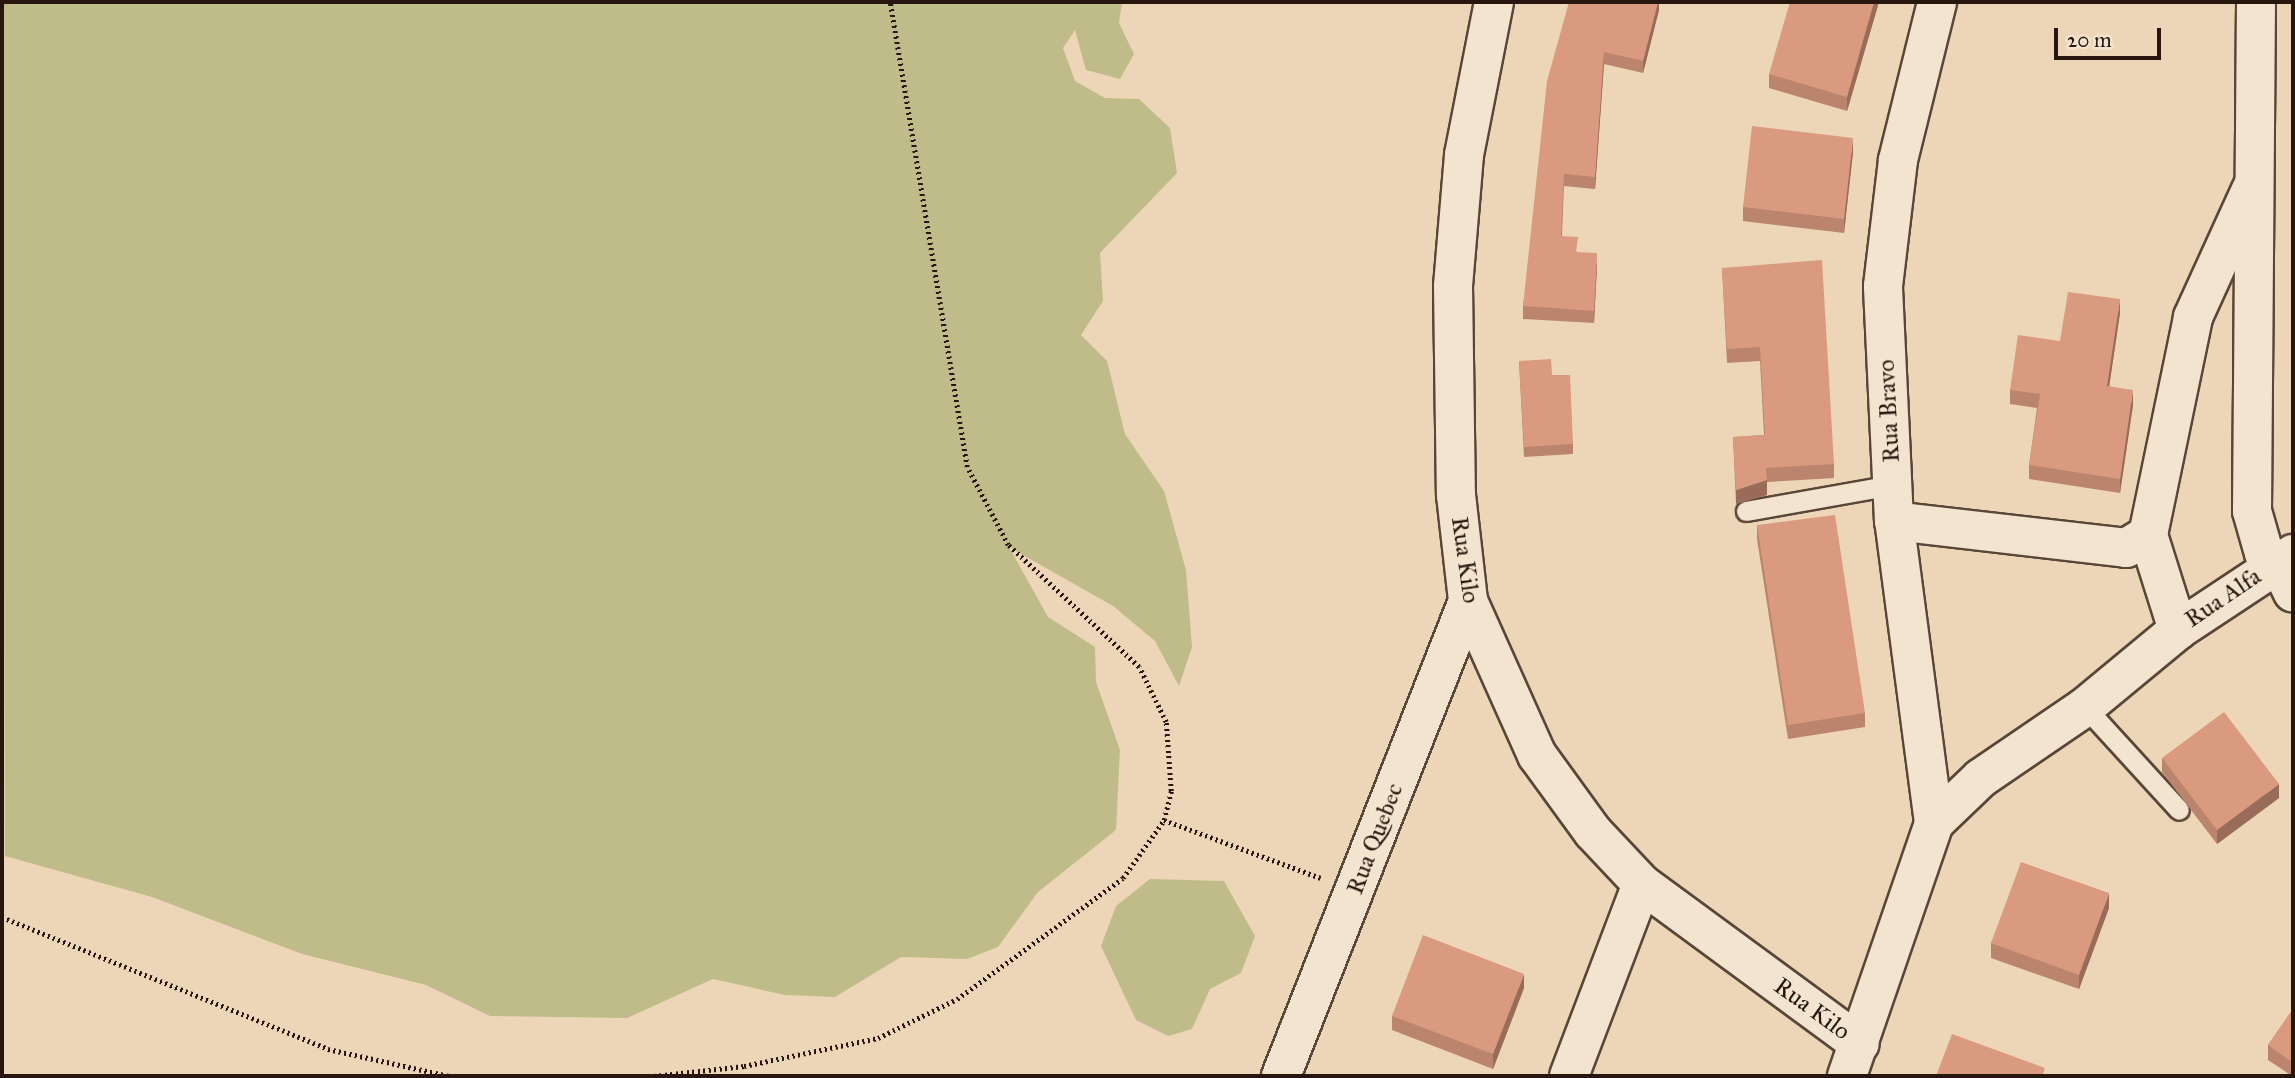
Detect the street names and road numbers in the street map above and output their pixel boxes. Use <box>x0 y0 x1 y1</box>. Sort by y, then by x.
street label: Rua Bravo <box>1872 359 1906 463</box>
street label: Rua Kilo <box>1445 515 1485 605</box>
street label: Rua Alfa <box>2179 562 2267 634</box>
street label: Rua Quebec <box>1341 780 1409 898</box>
street label: Rua Kilo <box>1768 972 1856 1046</box>

